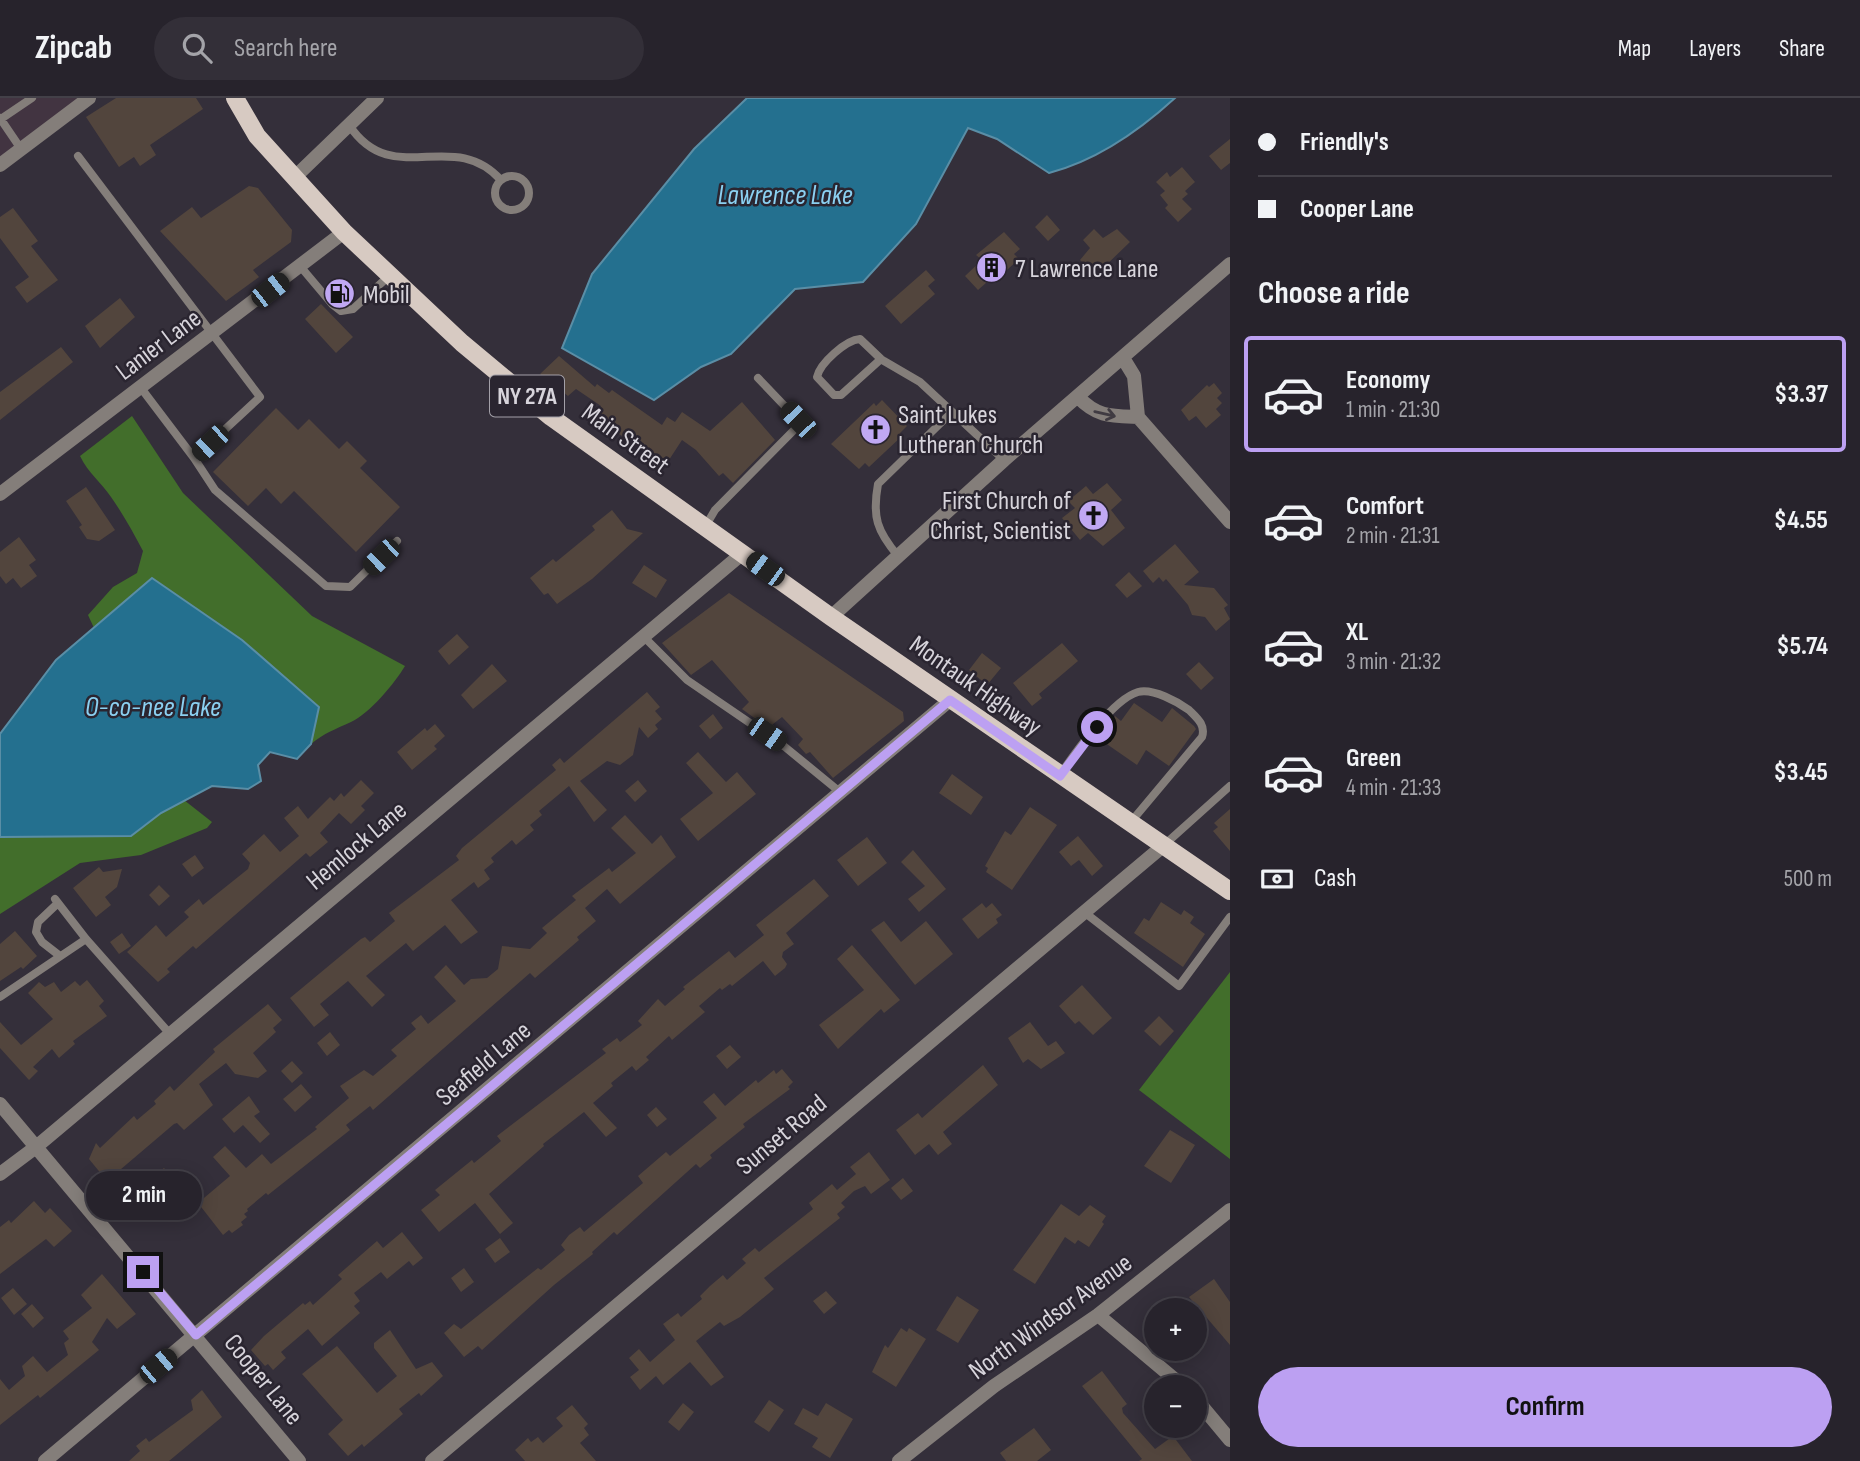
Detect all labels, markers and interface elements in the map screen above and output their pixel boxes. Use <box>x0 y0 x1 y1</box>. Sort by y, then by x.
search box <box>154 17 644 80</box>
text: Zipcab <box>35 28 112 68</box>
icon: search <box>178 29 216 67</box>
text: Search here <box>234 33 337 64</box>
text: Map <box>1618 34 1651 63</box>
text: Layers <box>1689 34 1741 63</box>
text: Share <box>1779 34 1825 63</box>
text: Friendly's <box>1300 127 1389 158</box>
water label: Lawrence Lake <box>717 179 853 212</box>
text: Cooper Lane <box>1300 194 1414 225</box>
building icon: 7 Lawrence Lane <box>975 251 1009 285</box>
place label: 7 Lawrence Lane <box>1015 254 1158 285</box>
car <box>247 269 294 311</box>
text: Choose a ride <box>1258 274 1410 313</box>
fuel station icon: Mobil <box>323 277 357 311</box>
place label: Mobil <box>363 280 410 311</box>
street label: Lanier Lane <box>110 303 208 387</box>
icon: car <box>1262 363 1325 426</box>
text: Economy <box>1346 365 1430 396</box>
road number: NY 27A <box>490 376 564 416</box>
text: $3.37 <box>1774 379 1828 410</box>
text: 1 min · 21:30 <box>1346 396 1440 424</box>
street label: Main Street <box>575 397 675 481</box>
car <box>776 398 821 442</box>
place label: Saint Lukes Lutheran Church <box>898 400 1044 461</box>
one-way arrow <box>1093 407 1116 421</box>
church icon: Saint Lukes Lutheran Church <box>858 412 892 446</box>
car <box>188 421 233 465</box>
place label: First Church of Christ, Scientist <box>930 486 1071 547</box>
icon: car <box>1262 489 1325 552</box>
text: Comfort <box>1346 491 1424 522</box>
church icon: First Church of Christ, Scientist <box>1077 498 1111 532</box>
text: $4.55 <box>1774 505 1828 536</box>
text: 2 min · 21:31 <box>1346 522 1440 550</box>
car <box>359 535 404 579</box>
car <box>742 548 789 590</box>
icon: car <box>1262 615 1325 678</box>
text: XL <box>1346 617 1368 648</box>
street label: Montauk Highway <box>903 629 1047 743</box>
text: $5.74 <box>1776 631 1828 662</box>
text: 3 min · 21:32 <box>1346 648 1441 676</box>
water label: O-co-nee Lake <box>85 691 221 724</box>
route start <box>1081 711 1113 743</box>
car <box>744 713 791 755</box>
icon: car <box>1262 741 1325 804</box>
text: Green <box>1346 743 1401 774</box>
text: $3.45 <box>1773 757 1828 788</box>
text: 4 min · 21:33 <box>1346 774 1441 802</box>
street label: Hemlock Lane <box>300 795 414 897</box>
icon: cash <box>1258 860 1296 898</box>
text: Cash <box>1314 863 1357 894</box>
text: 500 m <box>1784 865 1832 893</box>
street label: Seafield Lane <box>430 1015 538 1113</box>
street label: Sunset Road <box>731 1088 833 1182</box>
callout: 2 min <box>85 1170 201 1220</box>
text: 2 min <box>122 1181 166 1209</box>
street label: North Windsor Avenue <box>963 1248 1138 1387</box>
route end <box>127 1256 159 1288</box>
map controls <box>1144 1298 1207 1438</box>
button: + <box>1144 1298 1207 1361</box>
street label: Cooper Lane <box>217 1328 309 1432</box>
car <box>136 1344 181 1388</box>
button: Confirm <box>1258 1367 1832 1447</box>
button: − <box>1144 1375 1207 1438</box>

